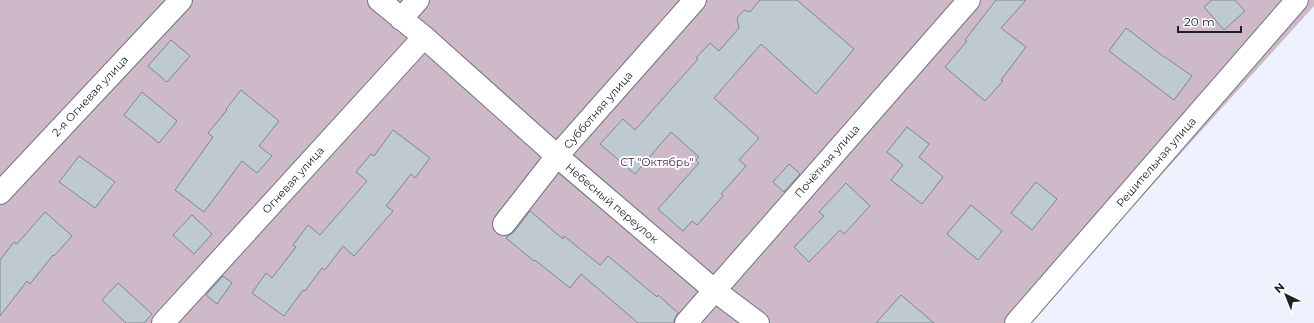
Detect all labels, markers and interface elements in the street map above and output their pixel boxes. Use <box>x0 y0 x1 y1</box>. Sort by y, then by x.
scale bar <box>1178 8 1241 34</box>
text: 20 m <box>1184 14 1215 29</box>
street label: 2-я Огневая улица <box>49 53 131 139</box>
street label: Субботняя улица <box>560 68 636 152</box>
street label: Решительная улица <box>1113 114 1199 210</box>
street label: Почётная улица <box>791 122 863 200</box>
street label: Огневая улица <box>259 143 327 217</box>
park label: СТ "Октябрь" <box>620 155 694 169</box>
street label: Небесный переулок <box>563 160 662 246</box>
north arrow <box>1266 275 1306 315</box>
text: N <box>1271 280 1287 296</box>

